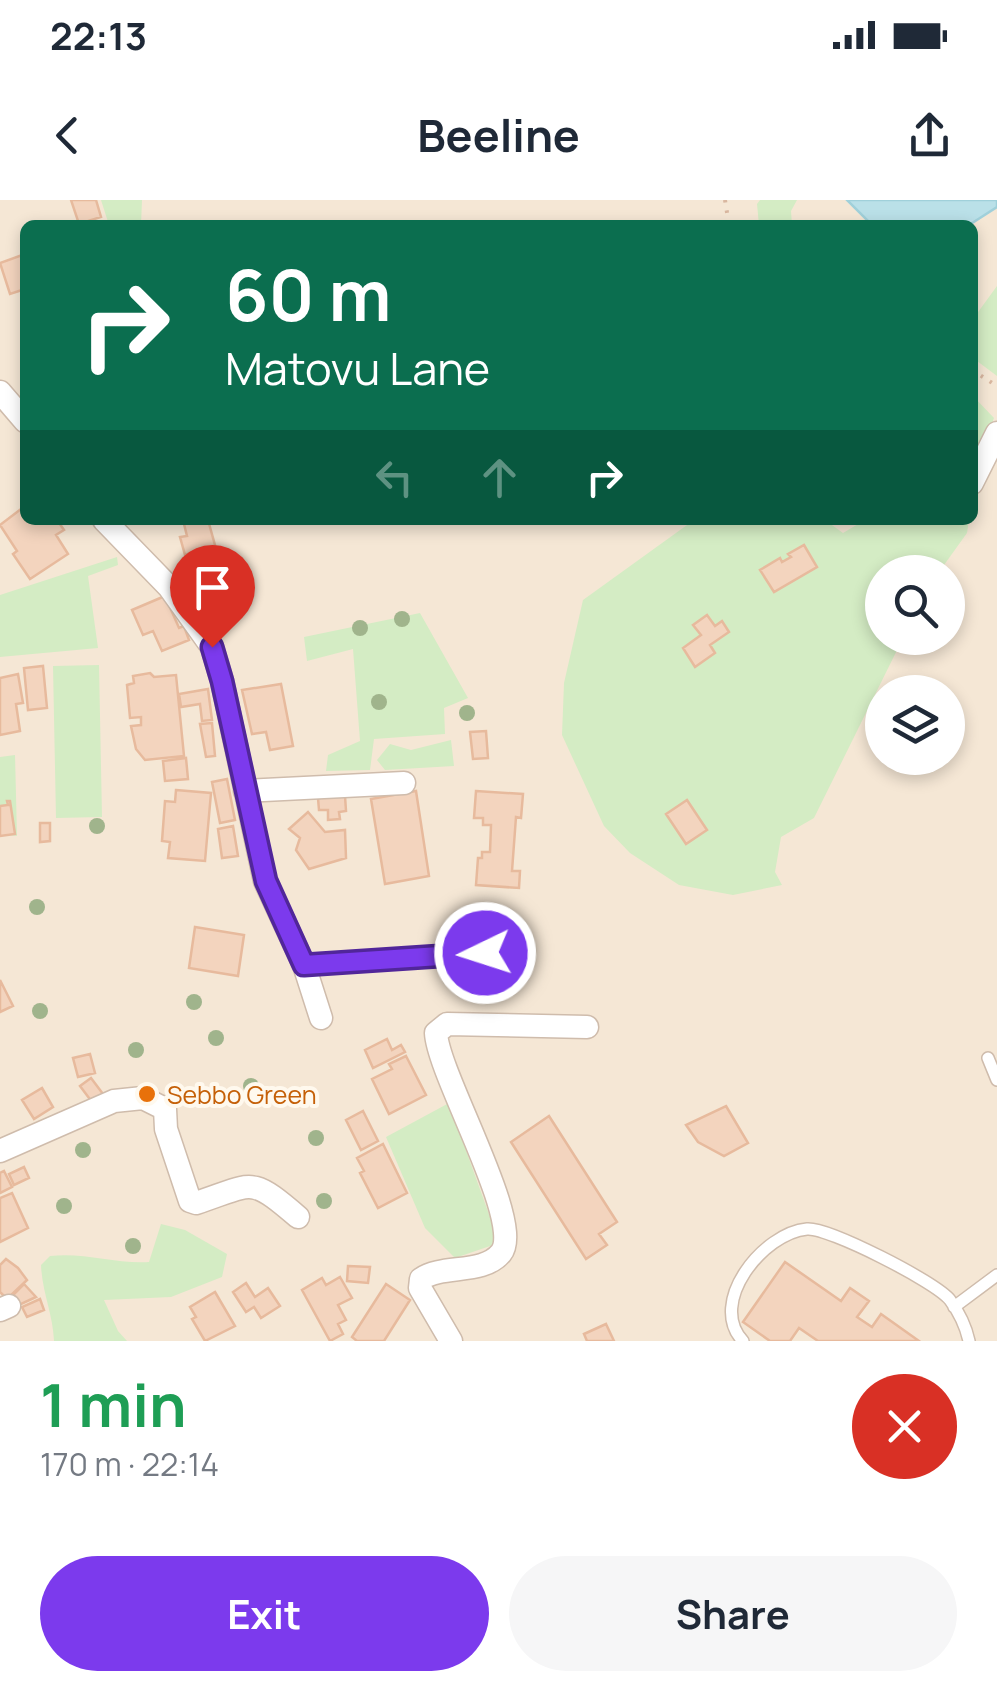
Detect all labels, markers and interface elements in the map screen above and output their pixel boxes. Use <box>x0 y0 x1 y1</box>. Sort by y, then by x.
text: 22:13 <box>50 9 147 61</box>
text: Beeline <box>417 104 580 166</box>
icon: back <box>40 108 95 163</box>
icon: share <box>902 108 957 163</box>
text: 60 m <box>225 246 392 342</box>
icon: right <box>60 260 190 390</box>
text: Matovu Lane <box>225 337 490 399</box>
icon: left <box>367 450 422 505</box>
icon: ahead <box>472 450 527 505</box>
icon: right <box>577 450 632 505</box>
pin <box>170 545 255 648</box>
map controls <box>865 555 965 775</box>
button: search <box>865 555 965 655</box>
icon: arrive <box>185 560 240 615</box>
button: layers <box>865 675 965 775</box>
position arrow <box>433 901 537 1005</box>
place label: Sebbo Green <box>167 1077 317 1112</box>
marker: Sebbo Green <box>136 1083 158 1105</box>
text: 1 min <box>40 1363 187 1445</box>
button: close <box>852 1374 957 1479</box>
text: 170 m · 22:14 <box>40 1442 219 1486</box>
button: Exit <box>40 1556 489 1671</box>
button: Share <box>509 1556 957 1671</box>

